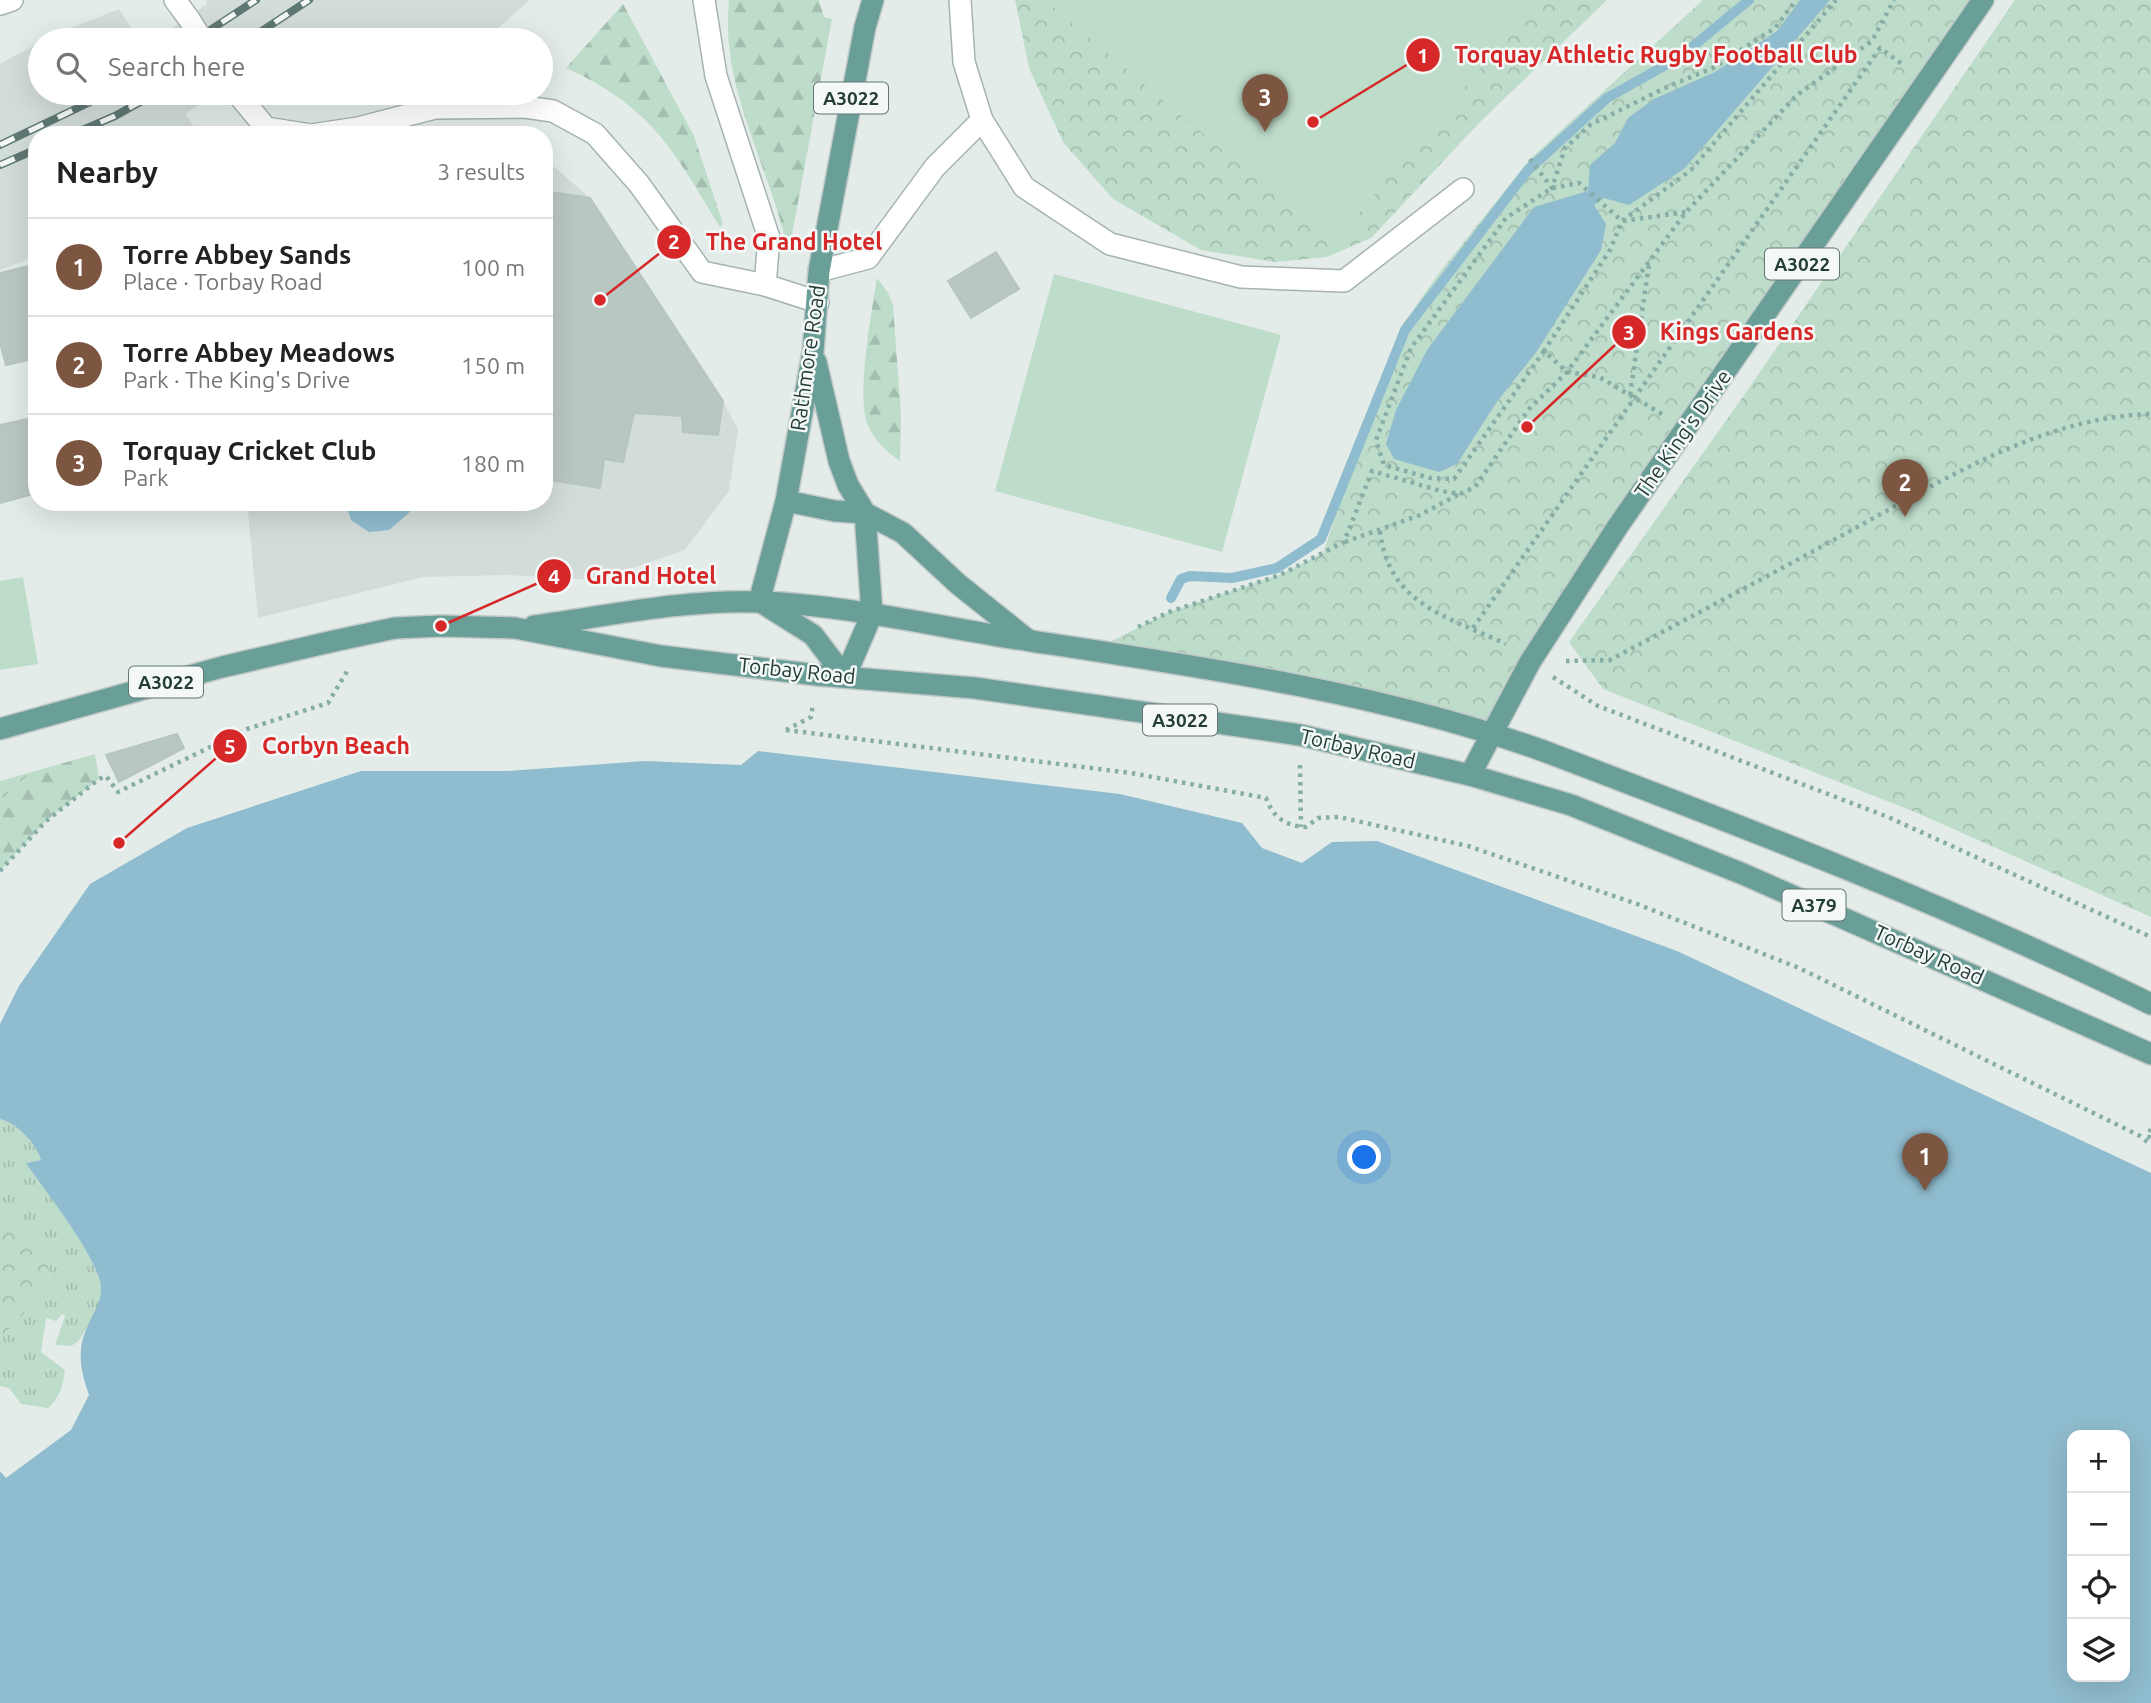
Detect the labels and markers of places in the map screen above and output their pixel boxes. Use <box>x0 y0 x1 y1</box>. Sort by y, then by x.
callout: Torquay Athletic Rugby Football Club <box>1406 33 1872 77</box>
pin: 3 <box>1242 74 1288 132</box>
callout: The Grand Hotel <box>657 220 896 264</box>
callout: Kings Gardens <box>1611 310 1829 354</box>
pin: 2 <box>1882 459 1928 517</box>
callout: Grand Hotel <box>537 554 730 598</box>
callout: Corbyn Beach <box>213 724 424 768</box>
pin: 1 <box>1902 1133 1948 1191</box>

